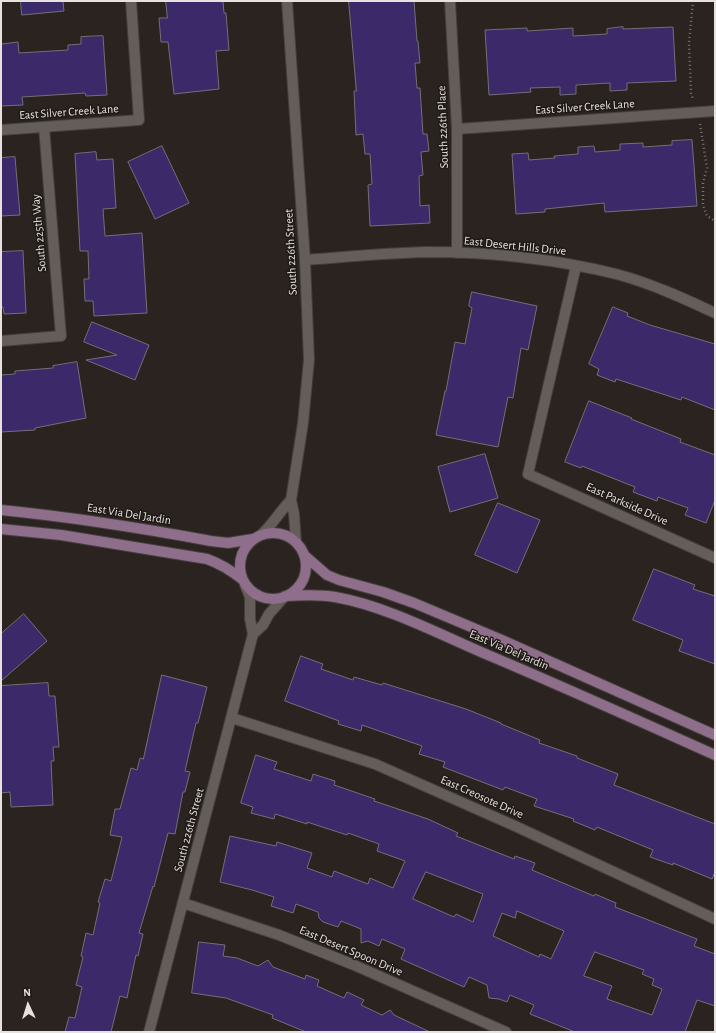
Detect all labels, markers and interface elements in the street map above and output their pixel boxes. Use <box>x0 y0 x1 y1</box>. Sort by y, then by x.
street label: South 226th Place <box>434 85 452 169</box>
street label: East Silver Creek Lane <box>535 96 635 118</box>
street label: East Silver Creek Lane <box>19 101 119 123</box>
street label: South 225th Way <box>28 193 50 273</box>
street label: South 226th Street <box>282 209 300 295</box>
street label: East Desert Hills Drive <box>463 233 567 259</box>
street label: East Parkside Drive <box>584 480 670 528</box>
street label: East Via Del Jardin <box>86 500 172 528</box>
street label: East Via Del Jardin <box>467 627 551 673</box>
street label: East Creosote Drive <box>438 772 526 822</box>
street label: South 226th Street <box>171 786 207 874</box>
street label: East Desert Spoon Drive <box>297 923 405 979</box>
north arrow <box>8 985 48 1025</box>
text: N <box>23 987 31 998</box>

